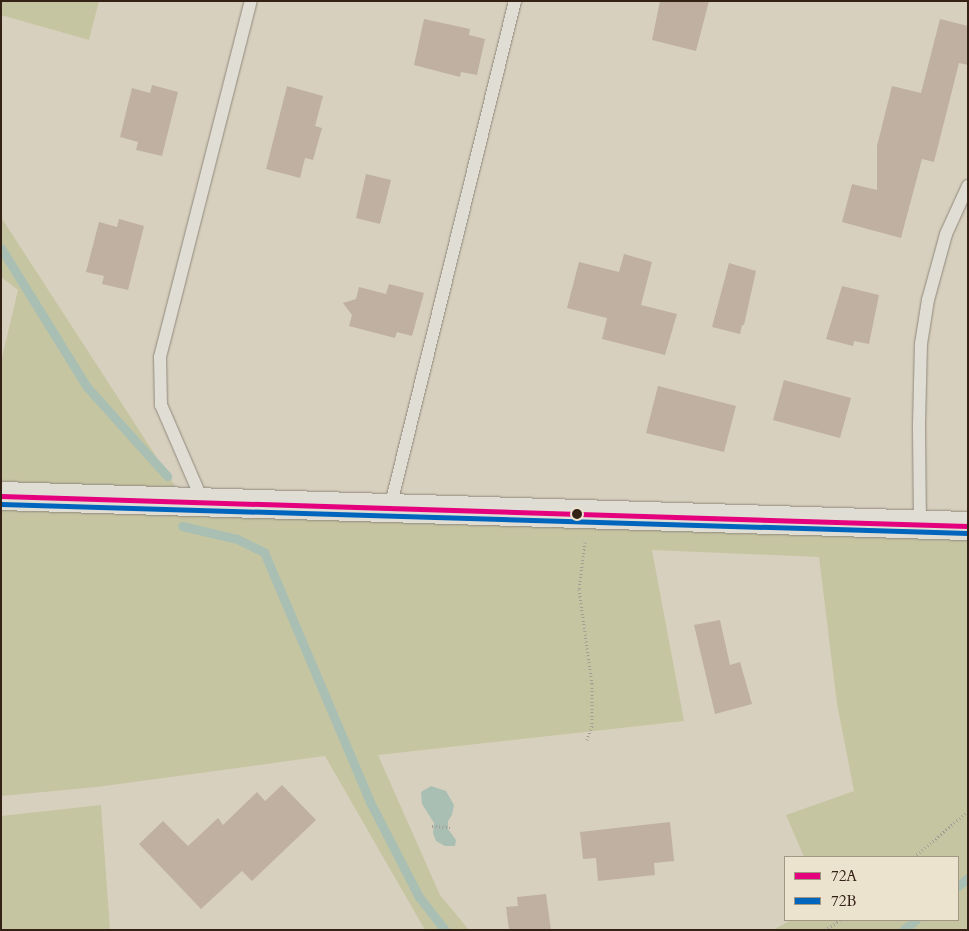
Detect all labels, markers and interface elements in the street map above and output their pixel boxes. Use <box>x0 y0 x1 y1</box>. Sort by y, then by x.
unlabelled marker <box>572 509 582 519</box>
legend <box>784 856 959 921</box>
text: 72A <box>831 866 857 886</box>
text: 72B <box>831 891 857 911</box>

